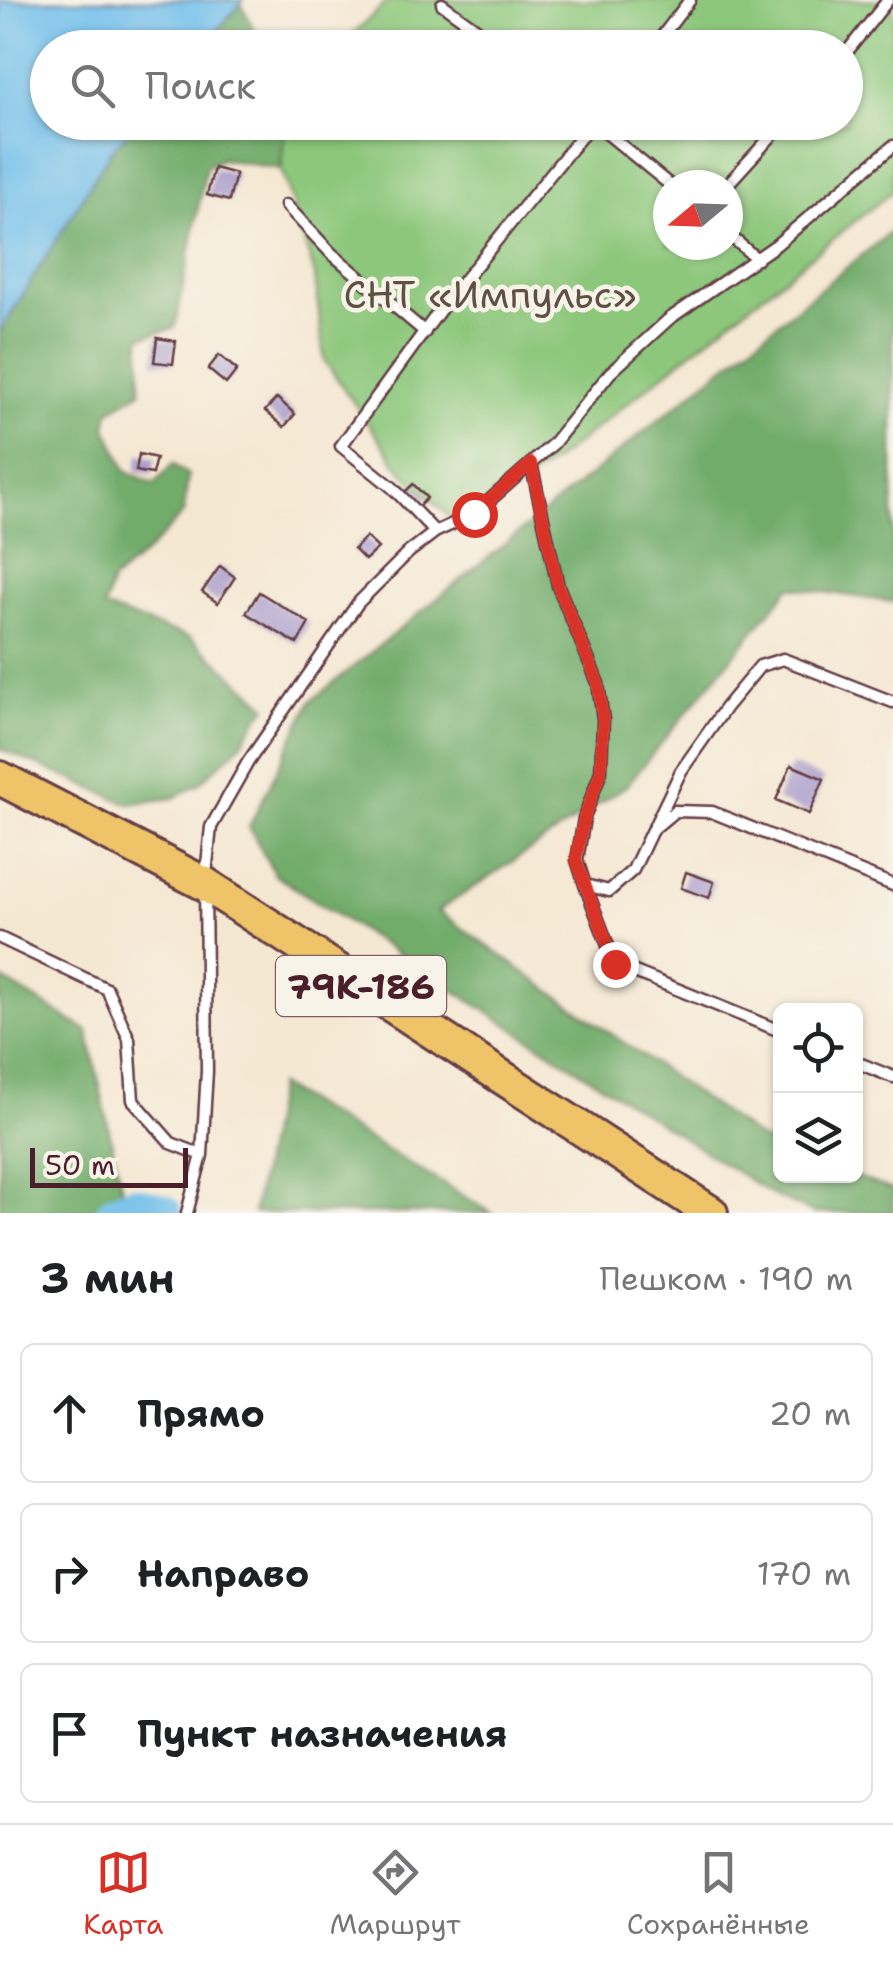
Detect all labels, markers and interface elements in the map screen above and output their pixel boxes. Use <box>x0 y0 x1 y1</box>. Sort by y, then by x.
search box <box>30 30 863 140</box>
icon: search <box>65 58 120 113</box>
text: Поиск <box>145 60 256 111</box>
north arrow <box>653 170 743 260</box>
park label: СНТ «Импульс» <box>343 269 637 320</box>
route start <box>452 492 498 538</box>
route end <box>593 942 639 988</box>
road number: 79К-186 <box>276 956 446 1016</box>
map controls <box>773 1003 863 1183</box>
button: locate <box>773 1003 863 1093</box>
button: layers <box>773 1093 863 1183</box>
scale bar <box>30 1143 188 1188</box>
text: 50 m <box>45 1146 115 1184</box>
text: 3 мин <box>40 1250 175 1306</box>
text: Пешком · 190 m <box>600 1257 853 1300</box>
icon: ahead <box>42 1386 97 1441</box>
text: Прямо <box>137 1388 265 1439</box>
text: 20 m <box>769 1392 851 1435</box>
icon: right <box>42 1546 97 1601</box>
text: Направо <box>137 1548 310 1599</box>
text: 170 m <box>757 1552 851 1595</box>
icon: arrive <box>42 1706 97 1761</box>
text: Пункт назначения <box>137 1708 507 1759</box>
tab: Карта <box>83 1845 163 1943</box>
tab: Маршрут <box>330 1845 460 1943</box>
tab: Сохранённые <box>627 1845 810 1943</box>

